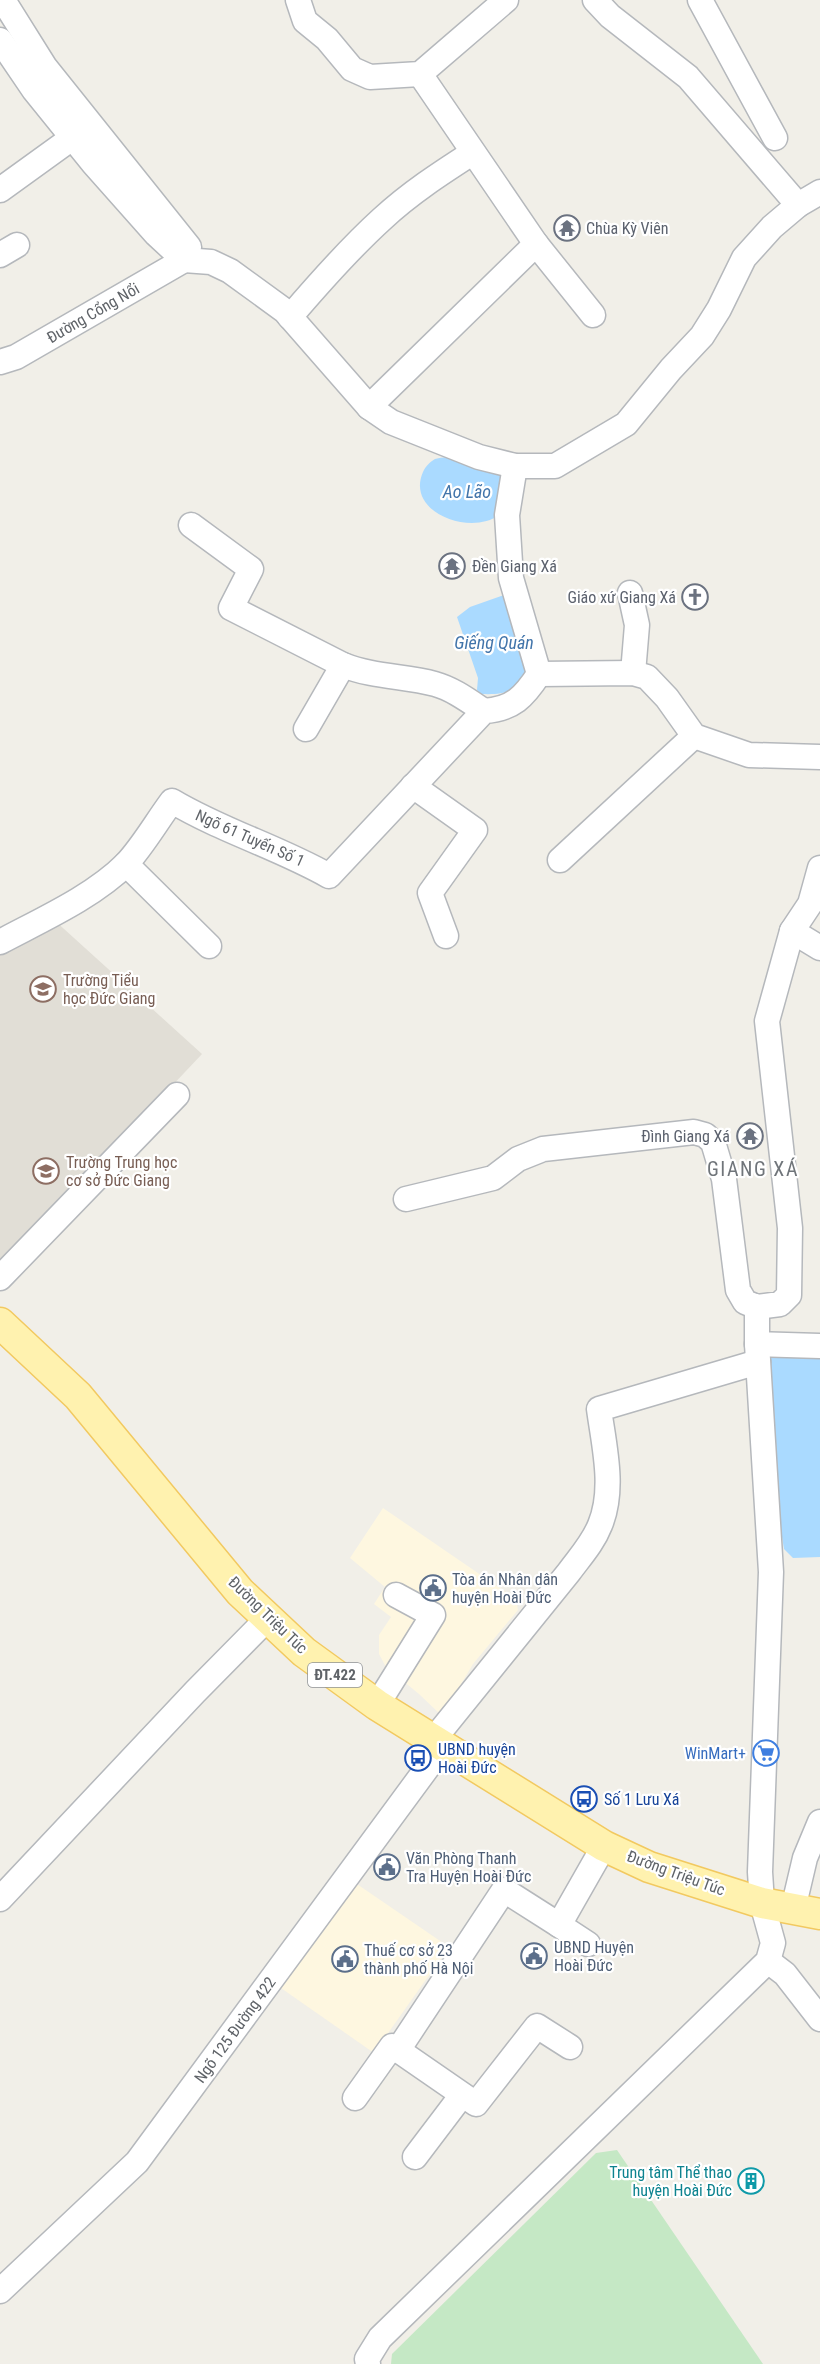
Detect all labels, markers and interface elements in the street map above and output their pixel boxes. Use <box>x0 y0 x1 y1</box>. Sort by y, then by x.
temple icon: Chùa Kỳ Viên <box>552 213 582 243</box>
place label: Chùa Kỳ Viên <box>586 219 669 238</box>
street label: Đường Cổng Nổi <box>43 279 143 347</box>
water label: Ao Lão <box>442 481 491 502</box>
temple icon: Đền Giang Xá <box>437 551 467 581</box>
place label: Đền Giang Xá <box>472 557 557 576</box>
church icon: Giáo xứ Giang Xá <box>680 582 710 612</box>
place label: Giáo xứ Giang Xá <box>567 588 676 607</box>
water label: Giếng Quán <box>454 632 534 653</box>
street label: Ngõ 61 Tuyến Số 1 <box>193 805 307 871</box>
place label: Trường Tiểu học Đức Giang <box>63 971 155 1008</box>
school or university icon: Trường Tiểu học Đức Giang <box>28 974 58 1004</box>
temple icon: Đình Giang Xá <box>735 1121 765 1151</box>
place label: Đình Giang Xá <box>641 1127 730 1146</box>
place label: Trường Trung học cơ sở Đức Giang <box>66 1153 177 1190</box>
school or university icon: Trường Trung học cơ sở Đức Giang <box>31 1156 61 1186</box>
district label: GIANG XÁ <box>707 1157 799 1181</box>
place label: Tòa án Nhân dân huyện Hoài Đức <box>452 1570 558 1607</box>
street label: Đường Triệu Túc <box>224 1572 312 1658</box>
public building icon: Tòa án Nhân dân huyện Hoài Đức <box>418 1573 448 1603</box>
road number: ĐT.422 <box>308 1663 362 1687</box>
supermarket icon: WinMart+ <box>751 1738 781 1768</box>
place label: UBND huyện Hoài Đức <box>438 1740 516 1777</box>
bus stop icon: UBND huyện Hoài Đức <box>403 1743 433 1773</box>
place label: WinMart+ <box>685 1744 746 1763</box>
bus stop icon: Số 1 Lưu Xá <box>569 1784 599 1814</box>
place label: Số 1 Lưu Xá <box>604 1790 680 1809</box>
street label: Đường Triệu Túc <box>624 1846 728 1900</box>
place label: Văn Phòng Thanh Tra Huyện Hoài Đức <box>406 1849 531 1886</box>
public building icon: Văn Phòng Thanh Tra Huyện Hoài Đức <box>372 1852 402 1882</box>
place label: UBND Huyện Hoài Đức <box>554 1938 634 1975</box>
place label: Thuế cơ sở 23 thành phố Hà Nội <box>364 1941 473 1978</box>
public building icon: UBND Huyện Hoài Đức <box>519 1941 549 1971</box>
public building icon: Thuế cơ sở 23 thành phố Hà Nội <box>330 1944 360 1974</box>
street label: Ngõ 125 Đường 422 <box>190 1973 280 2087</box>
place label: Trung tâm Thể thao huyện Hoài Đức <box>609 2163 732 2200</box>
building icon: Trung tâm Thể thao huyện Hoài Đức <box>736 2166 766 2196</box>

